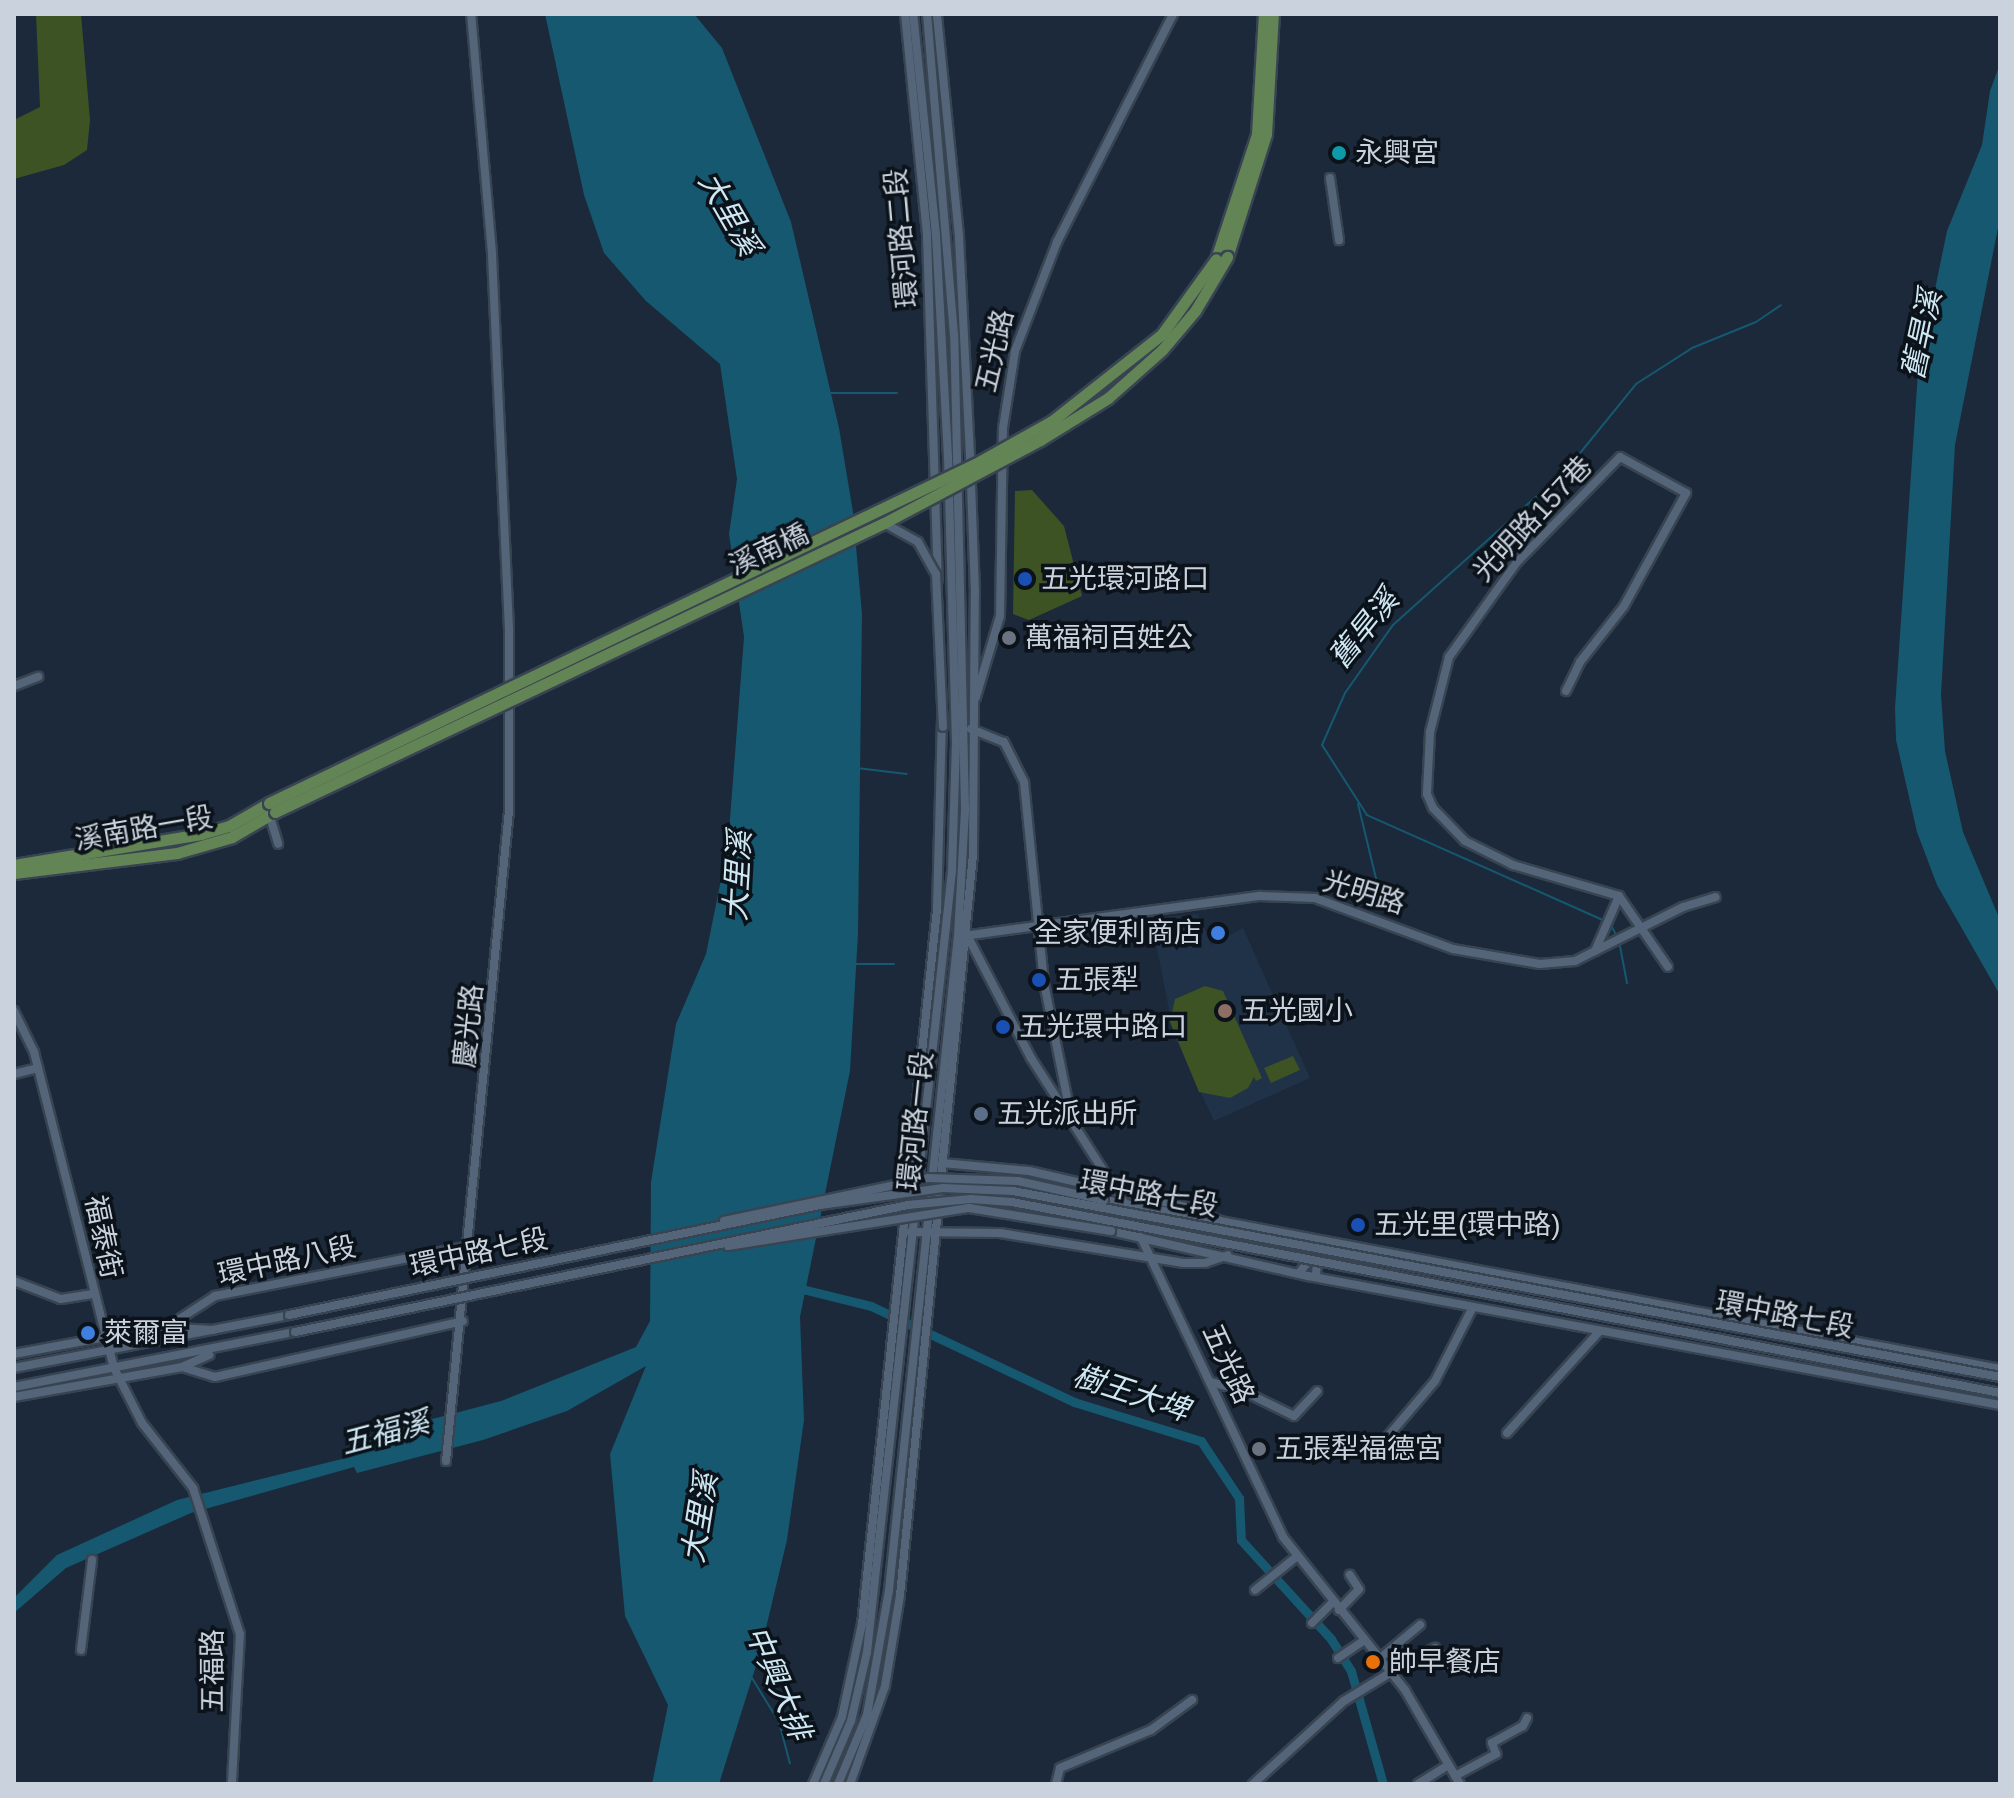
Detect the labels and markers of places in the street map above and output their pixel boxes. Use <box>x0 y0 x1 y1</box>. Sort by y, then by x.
place label: 永興宮 <box>1355 136 1439 170</box>
marker: 永興宮 <box>1330 144 1348 162</box>
place label: 五光環河路口 <box>1041 562 1209 596</box>
marker: 五光環河路口 <box>1016 570 1034 588</box>
place label: 萬福祠百姓公 <box>1025 621 1193 655</box>
marker: 萬福祠百姓公 <box>1000 629 1018 647</box>
place label: 全家便利商店 <box>1034 916 1202 950</box>
marker: 全家便利商店 <box>1209 924 1227 942</box>
place label: 五張犁 <box>1055 963 1139 997</box>
marker: 五張犁 <box>1030 971 1048 989</box>
place label: 五光國小 <box>1241 994 1353 1028</box>
marker: 五光國小 <box>1216 1002 1234 1020</box>
place label: 五光環中路口 <box>1019 1010 1187 1044</box>
marker: 五光環中路口 <box>994 1018 1012 1036</box>
place label: 五光派出所 <box>997 1097 1137 1131</box>
marker: 五光派出所 <box>972 1105 990 1123</box>
place label: 五光里(環中路) <box>1374 1208 1561 1242</box>
marker: 五光里(環中路) <box>1349 1216 1367 1234</box>
place label: 萊爾富 <box>104 1316 188 1350</box>
marker: 萊爾富 <box>79 1324 97 1342</box>
place label: 五張犁福德宮 <box>1275 1432 1443 1466</box>
marker: 五張犁福德宮 <box>1250 1440 1268 1458</box>
place label: 帥早餐店 <box>1389 1645 1501 1679</box>
marker: 帥早餐店 <box>1364 1653 1382 1671</box>

